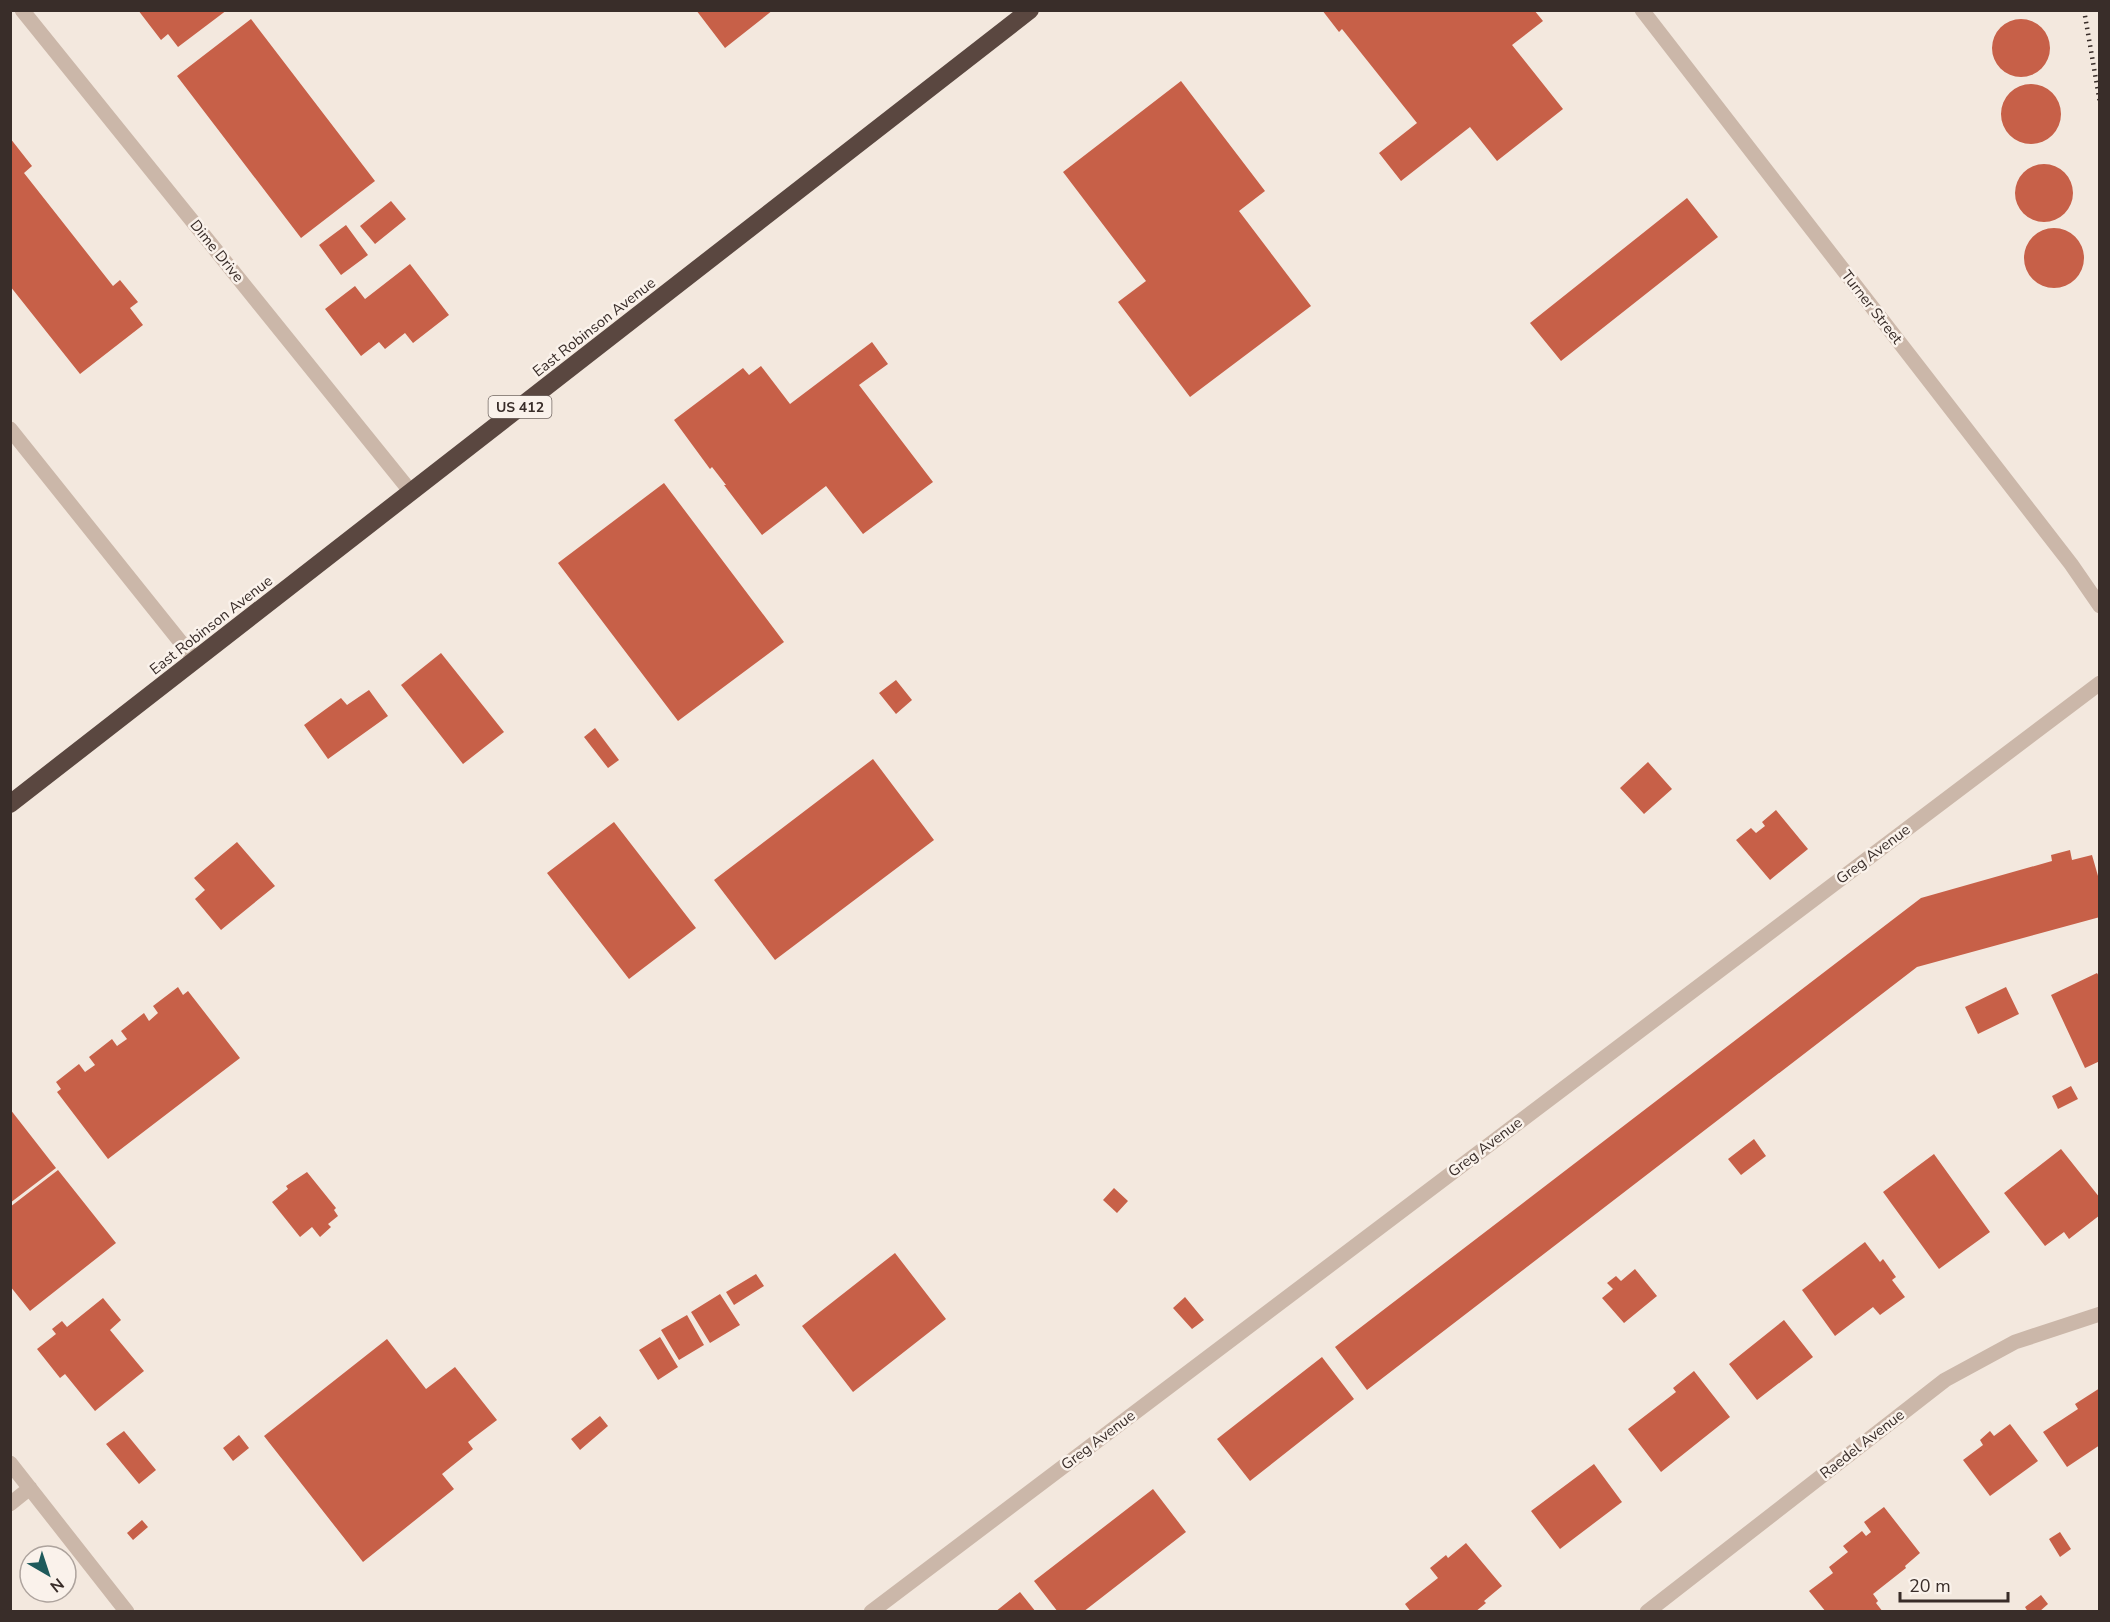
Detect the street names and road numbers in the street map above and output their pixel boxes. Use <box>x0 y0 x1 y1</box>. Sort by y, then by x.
street label: Dime Drive <box>186 216 248 286</box>
street label: Turner Street <box>1837 266 1908 349</box>
street label: East Robinson Avenue <box>528 273 660 381</box>
road number: US 412 <box>488 396 552 418</box>
street label: East Robinson Avenue <box>145 571 277 679</box>
street label: Greg Avenue <box>1832 820 1914 888</box>
street label: Greg Avenue <box>1444 1113 1526 1181</box>
street label: Raedel Avenue <box>1816 1405 1908 1483</box>
street label: Greg Avenue <box>1057 1406 1139 1474</box>

